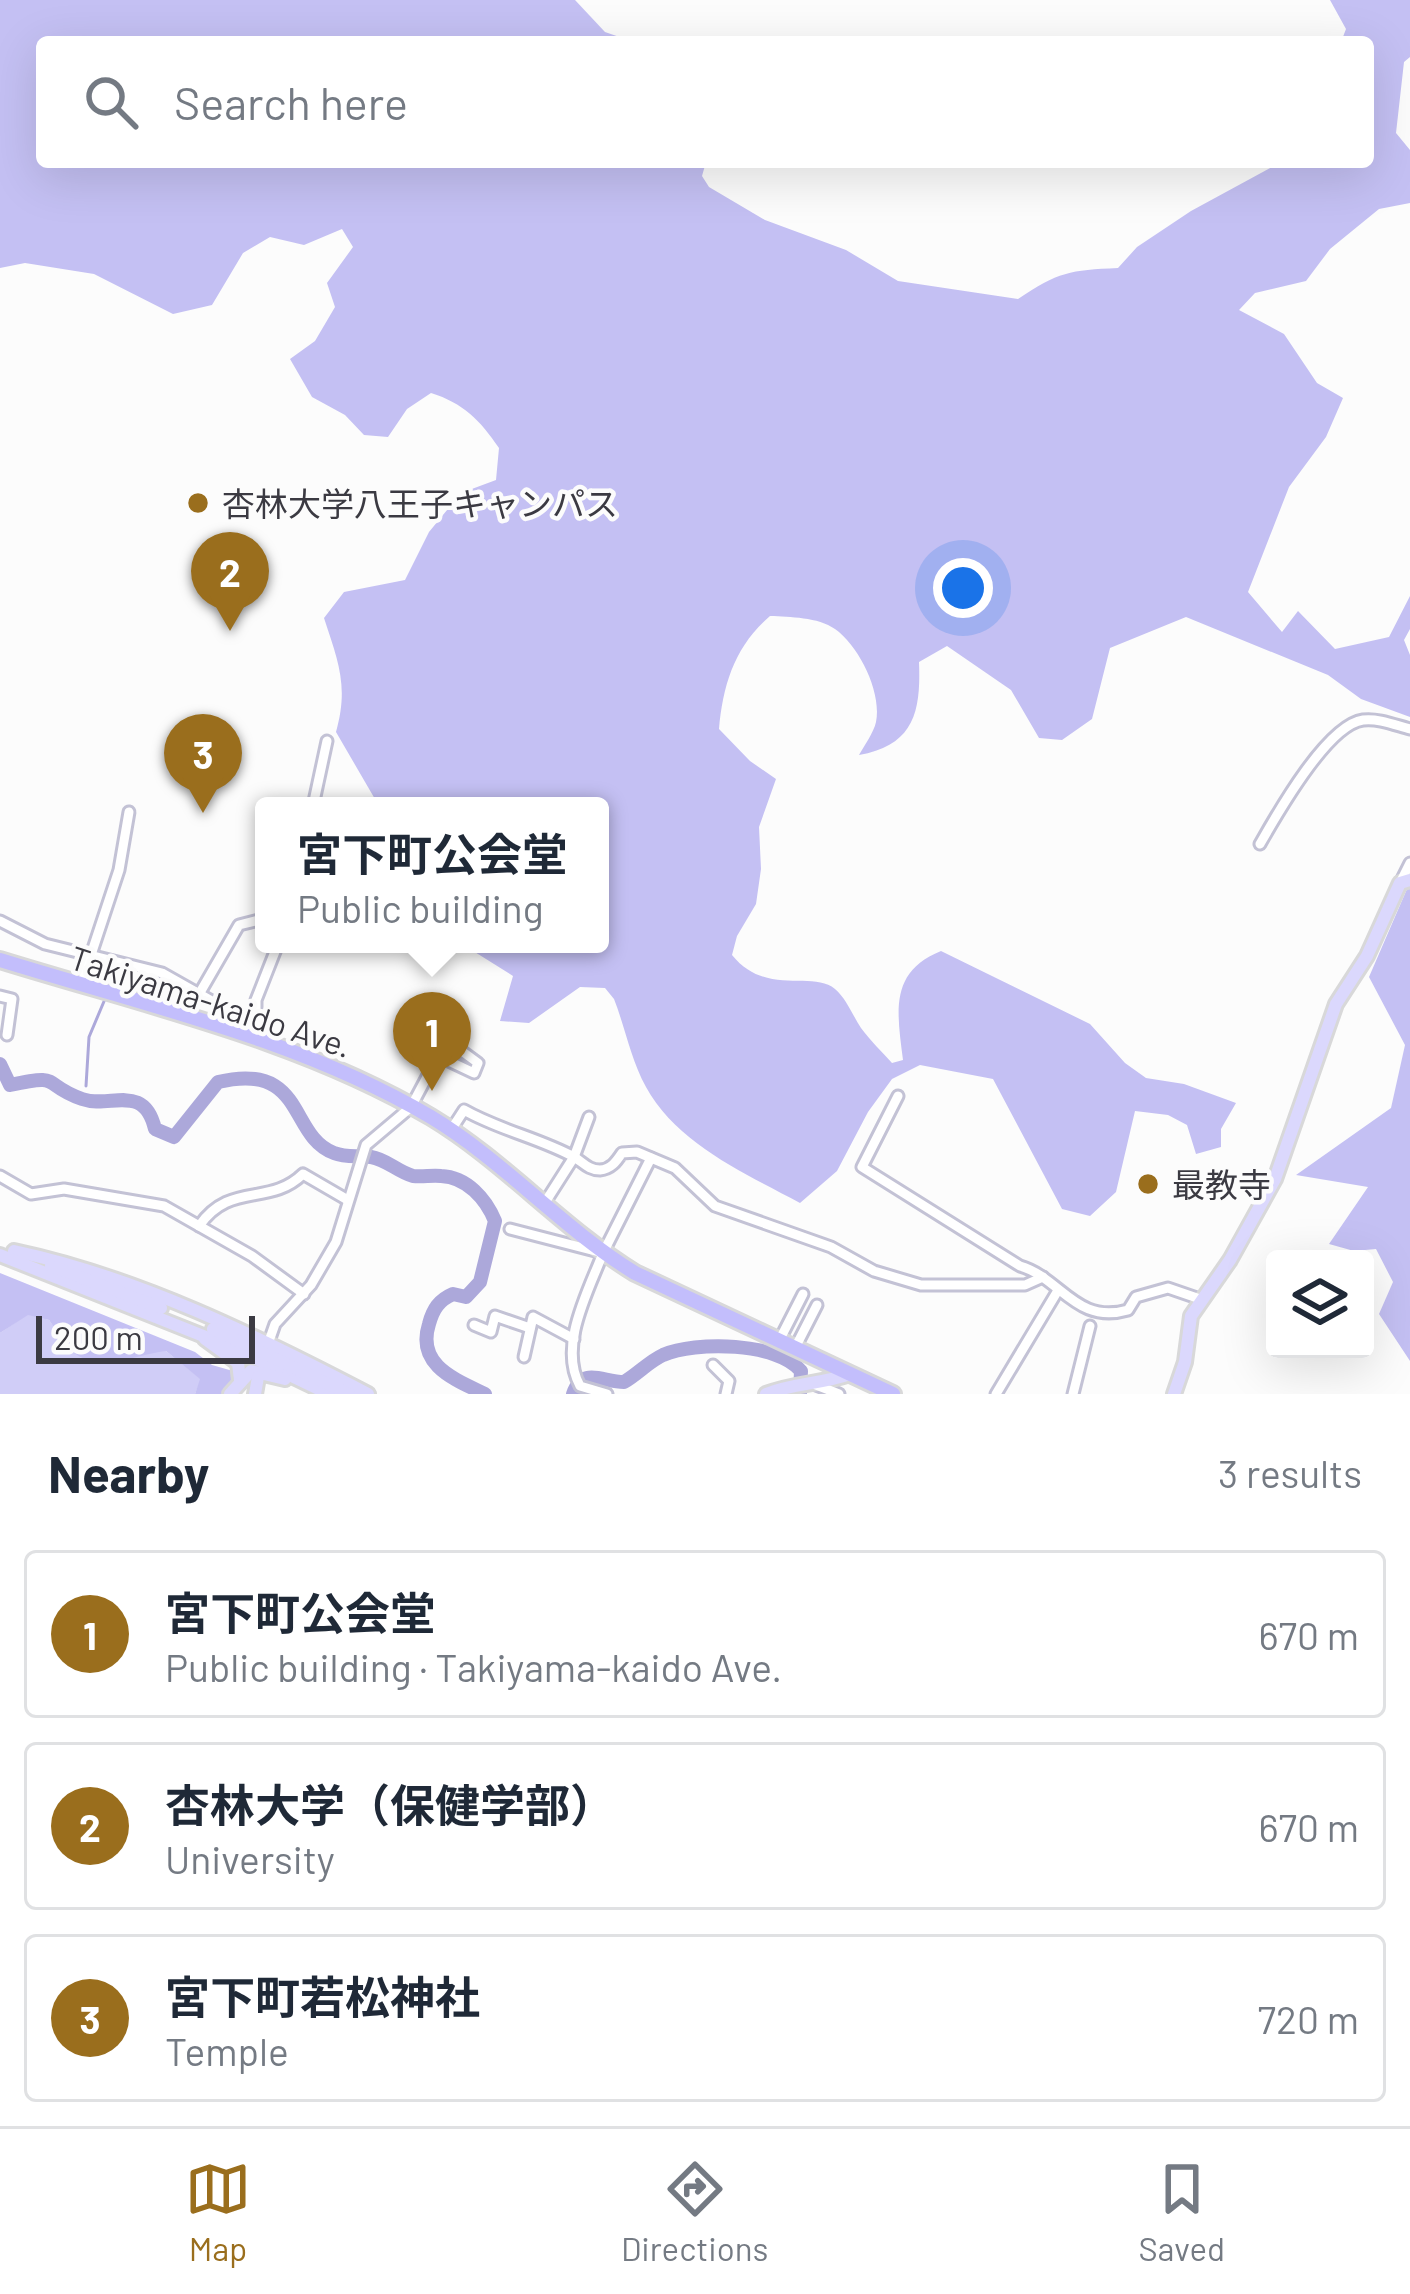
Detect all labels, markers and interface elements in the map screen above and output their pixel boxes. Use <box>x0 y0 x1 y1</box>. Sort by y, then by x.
search box <box>36 36 1374 168</box>
icon: search <box>78 69 144 135</box>
text: Search here <box>174 75 408 129</box>
place label: 杏林大学八王子キャンパス <box>222 483 618 523</box>
marker: 杏林大学八王子キャンパス <box>185 490 211 516</box>
pin: 2 <box>191 532 269 631</box>
your location <box>933 558 993 618</box>
pin: 3 <box>164 714 242 813</box>
popup <box>255 797 609 953</box>
text: 宮下町公会堂 <box>297 826 567 880</box>
text: Public building <box>297 884 544 931</box>
street label: Takiyama-kaido Ave. <box>65 937 357 1065</box>
pin: 1 <box>393 992 471 1091</box>
place label: 最教寺 <box>1172 1164 1271 1204</box>
marker: 最教寺 <box>1135 1171 1161 1197</box>
map controls <box>1266 1250 1374 1358</box>
button: layers <box>1266 1250 1374 1358</box>
scale bar <box>36 1310 255 1363</box>
text: 200 m <box>54 1317 143 1357</box>
text: Nearby <box>48 1442 209 1503</box>
text: 3 results <box>1218 1449 1362 1496</box>
text: 宮下町公会堂 <box>165 1585 435 1639</box>
text: 1 <box>83 1611 97 1658</box>
text: 670 m <box>1258 1611 1359 1658</box>
text: Public building · Takiyama-kaido Ave. <box>165 1643 782 1690</box>
text: 杏林大学（保健学部） <box>165 1777 615 1831</box>
text: 2 <box>79 1803 101 1850</box>
text: 670 m <box>1258 1803 1359 1850</box>
text: University <box>165 1835 335 1882</box>
text: 宮下町若松神社 <box>165 1969 480 2023</box>
text: 3 <box>79 1995 101 2042</box>
text: 720 m <box>1258 1995 1359 2042</box>
text: Temple <box>165 2027 289 2074</box>
tab: Map <box>185 2156 251 2268</box>
tab: Directions <box>621 2156 768 2268</box>
tab: Saved <box>1138 2156 1225 2268</box>

